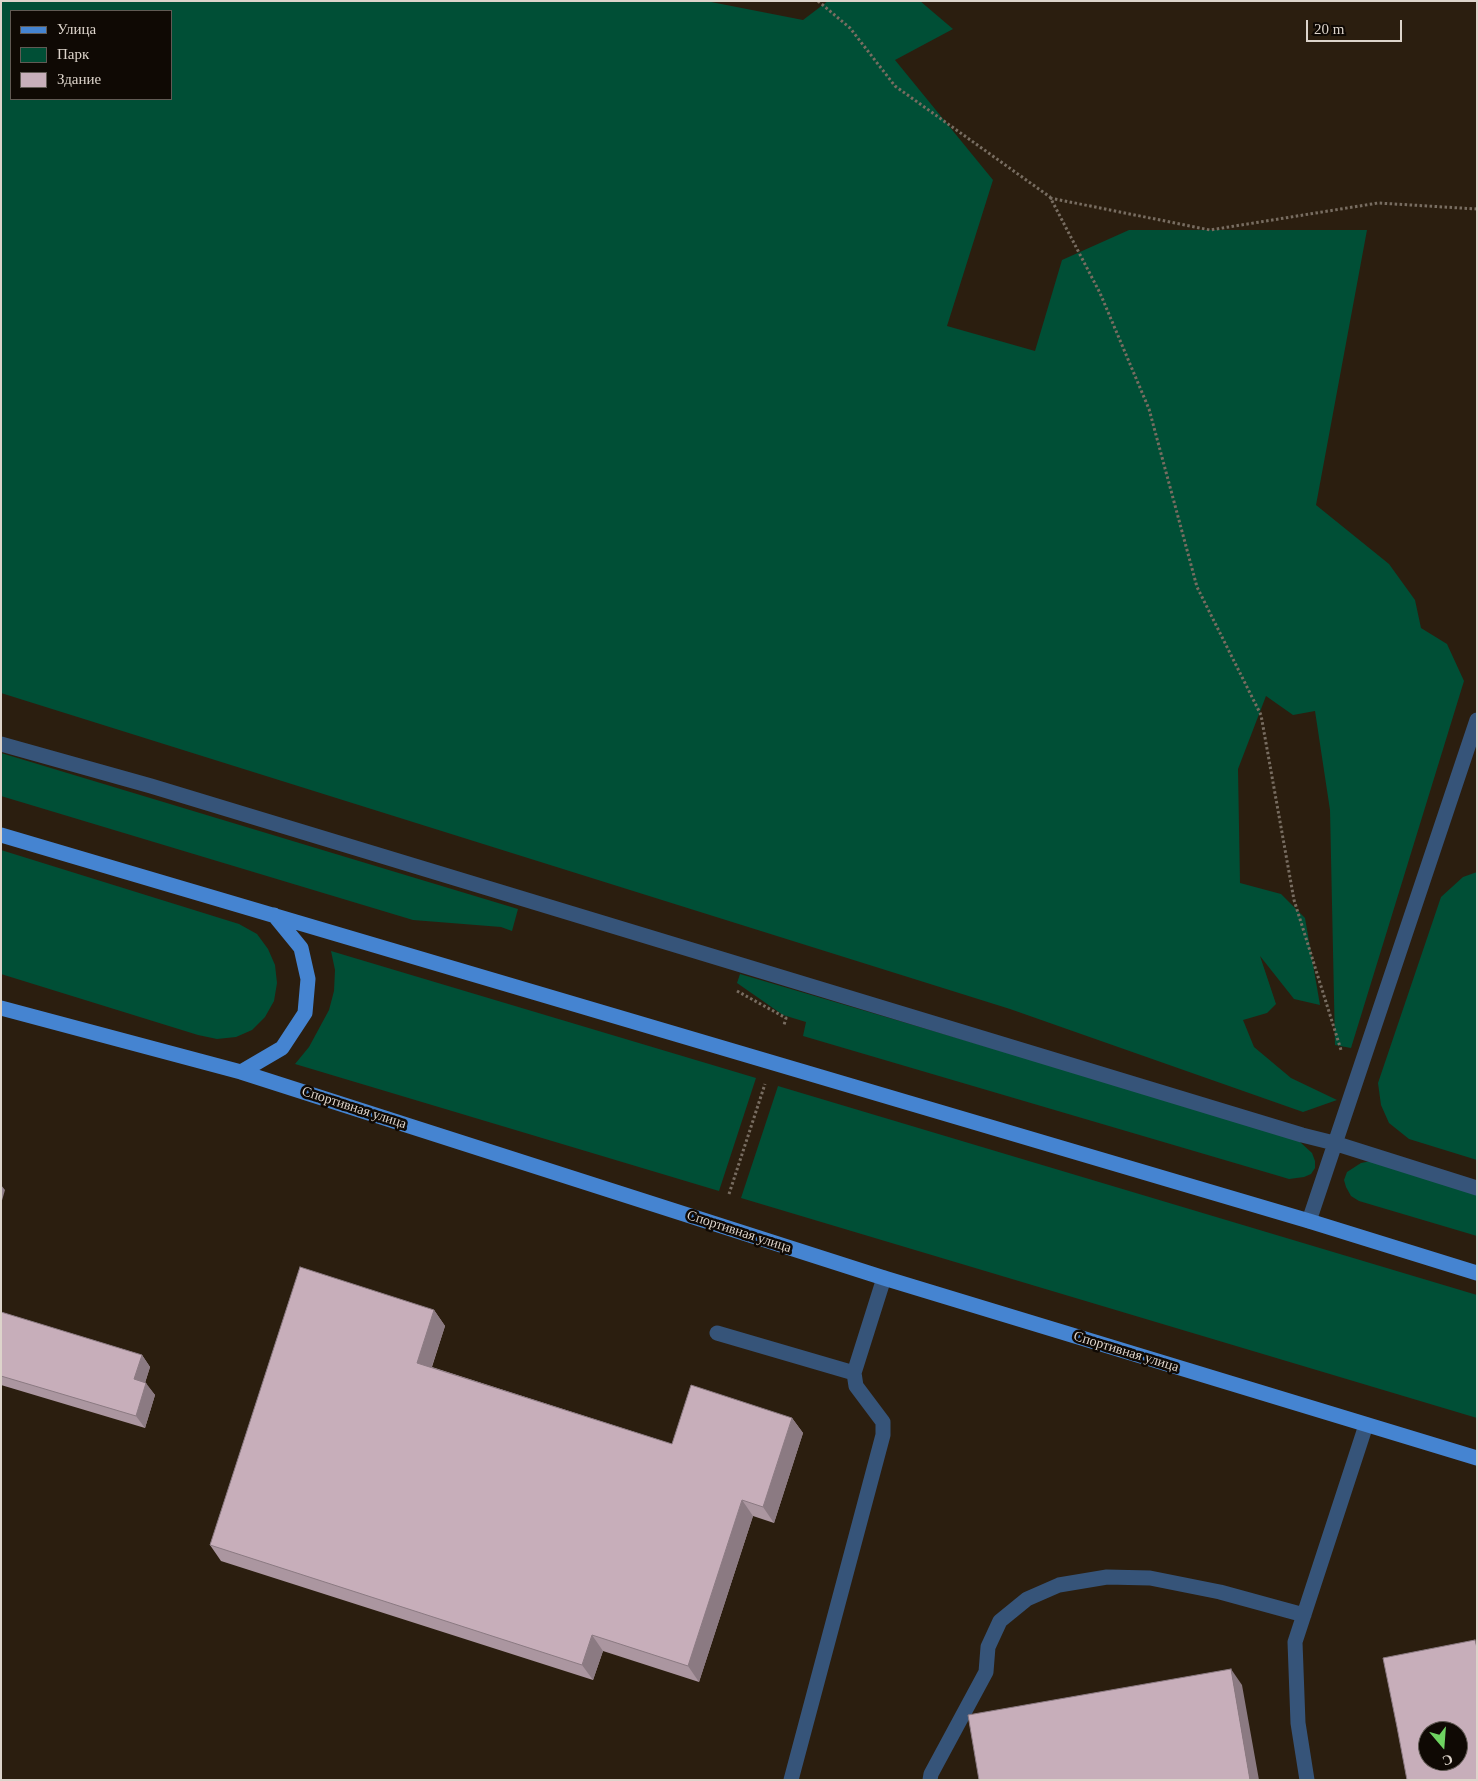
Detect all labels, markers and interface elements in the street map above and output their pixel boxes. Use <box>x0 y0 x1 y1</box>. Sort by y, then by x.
legend <box>10 10 172 100</box>
scale bar <box>1308 10 1404 42</box>
text: Улица <box>57 21 96 37</box>
text: 20 m <box>1314 21 1344 37</box>
text: Парк <box>57 46 89 62</box>
text: Здание <box>57 71 101 87</box>
street label: Спортивная улица <box>300 1083 408 1133</box>
street label: Спортивная улица <box>685 1207 793 1257</box>
street label: Спортивная улица <box>1071 1328 1181 1376</box>
north arrow <box>1418 1721 1468 1771</box>
text: С <box>1440 1751 1455 1768</box>

